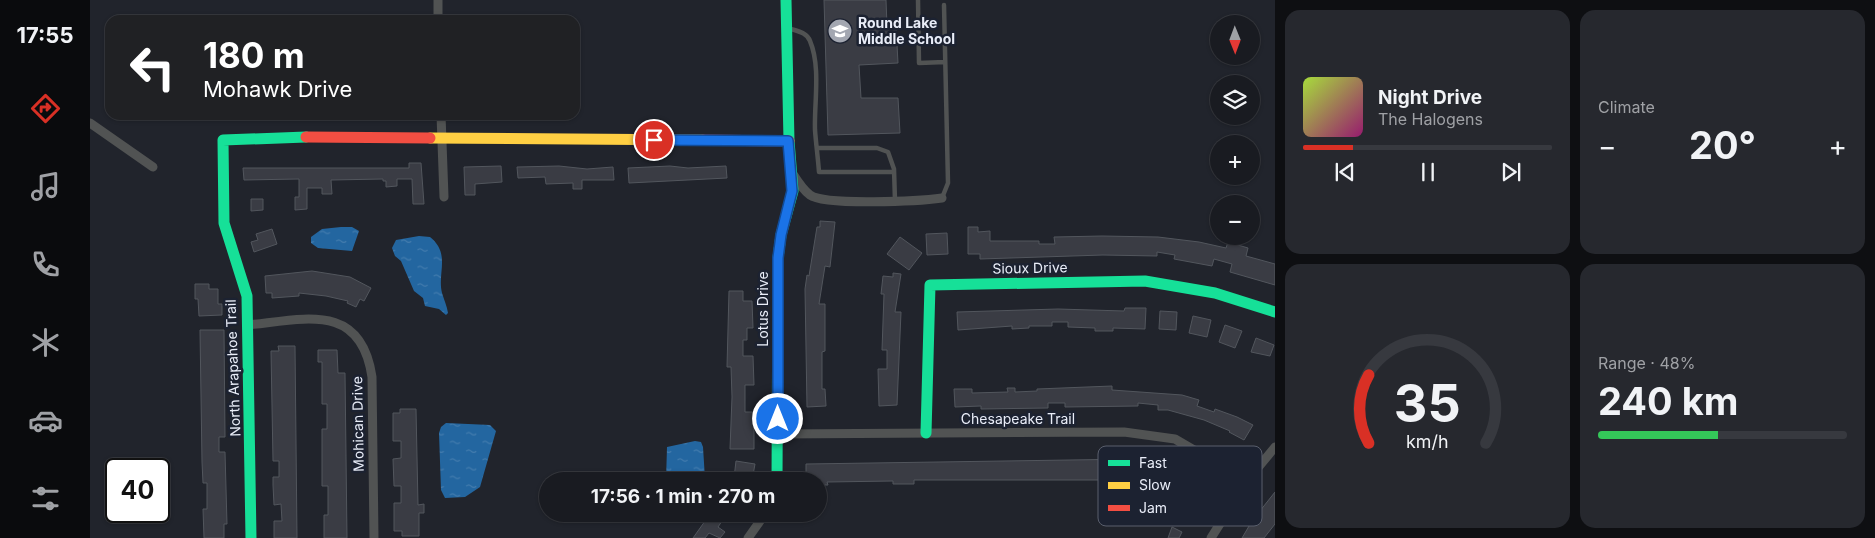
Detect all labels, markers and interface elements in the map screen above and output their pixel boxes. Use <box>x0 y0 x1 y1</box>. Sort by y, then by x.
place label: Round Lake Middle School <box>858 14 955 47</box>
north arrow <box>1210 15 1260 65</box>
map controls <box>1210 15 1260 245</box>
school or university icon: Round Lake Middle School <box>827 18 853 44</box>
text: 17:55 <box>16 22 74 48</box>
text: 180 m <box>203 34 305 76</box>
icon: left <box>120 35 185 100</box>
button: layers <box>1210 75 1260 125</box>
text: Mohawk Drive <box>203 76 352 102</box>
text: Night Drive <box>1378 86 1482 109</box>
icon: directions <box>28 91 63 126</box>
text: Climate <box>1598 97 1655 117</box>
text: The Halogens <box>1378 109 1483 129</box>
pin <box>633 119 675 161</box>
text: 20° <box>1689 122 1756 168</box>
icon: arrive <box>640 126 668 154</box>
text: − <box>1598 129 1617 163</box>
text: + <box>1828 129 1847 163</box>
button: + <box>1210 135 1260 185</box>
icon: previous <box>1331 158 1359 186</box>
icon: pause <box>1414 158 1442 186</box>
icon: next <box>1497 158 1525 186</box>
icon: music <box>28 169 63 204</box>
button: − <box>1210 195 1260 245</box>
icon: phone <box>28 247 63 282</box>
street label: Sioux Drive <box>992 258 1068 277</box>
street label: Lotus Drive <box>754 271 771 347</box>
street label: North Arapahoe Trail <box>222 299 243 437</box>
icon: climate <box>28 325 63 360</box>
text: Range · 48% <box>1598 353 1695 373</box>
text: 35 <box>1394 372 1461 435</box>
street label: Mohican Drive <box>348 376 367 472</box>
text: 240 km <box>1598 378 1738 424</box>
position arrow <box>751 392 803 444</box>
icon: car <box>28 403 63 438</box>
street label: Chesapeake Trail <box>961 410 1075 427</box>
text: km/h <box>1406 431 1449 452</box>
legend <box>1098 446 1262 526</box>
text: Fast <box>1139 454 1167 471</box>
speed limit sign: 40 <box>105 458 170 523</box>
text: Slow <box>1139 476 1171 493</box>
icon: filters <box>28 481 63 516</box>
text: 17:56 · 1 min · 270 m <box>591 485 775 508</box>
text: Jam <box>1139 499 1167 516</box>

